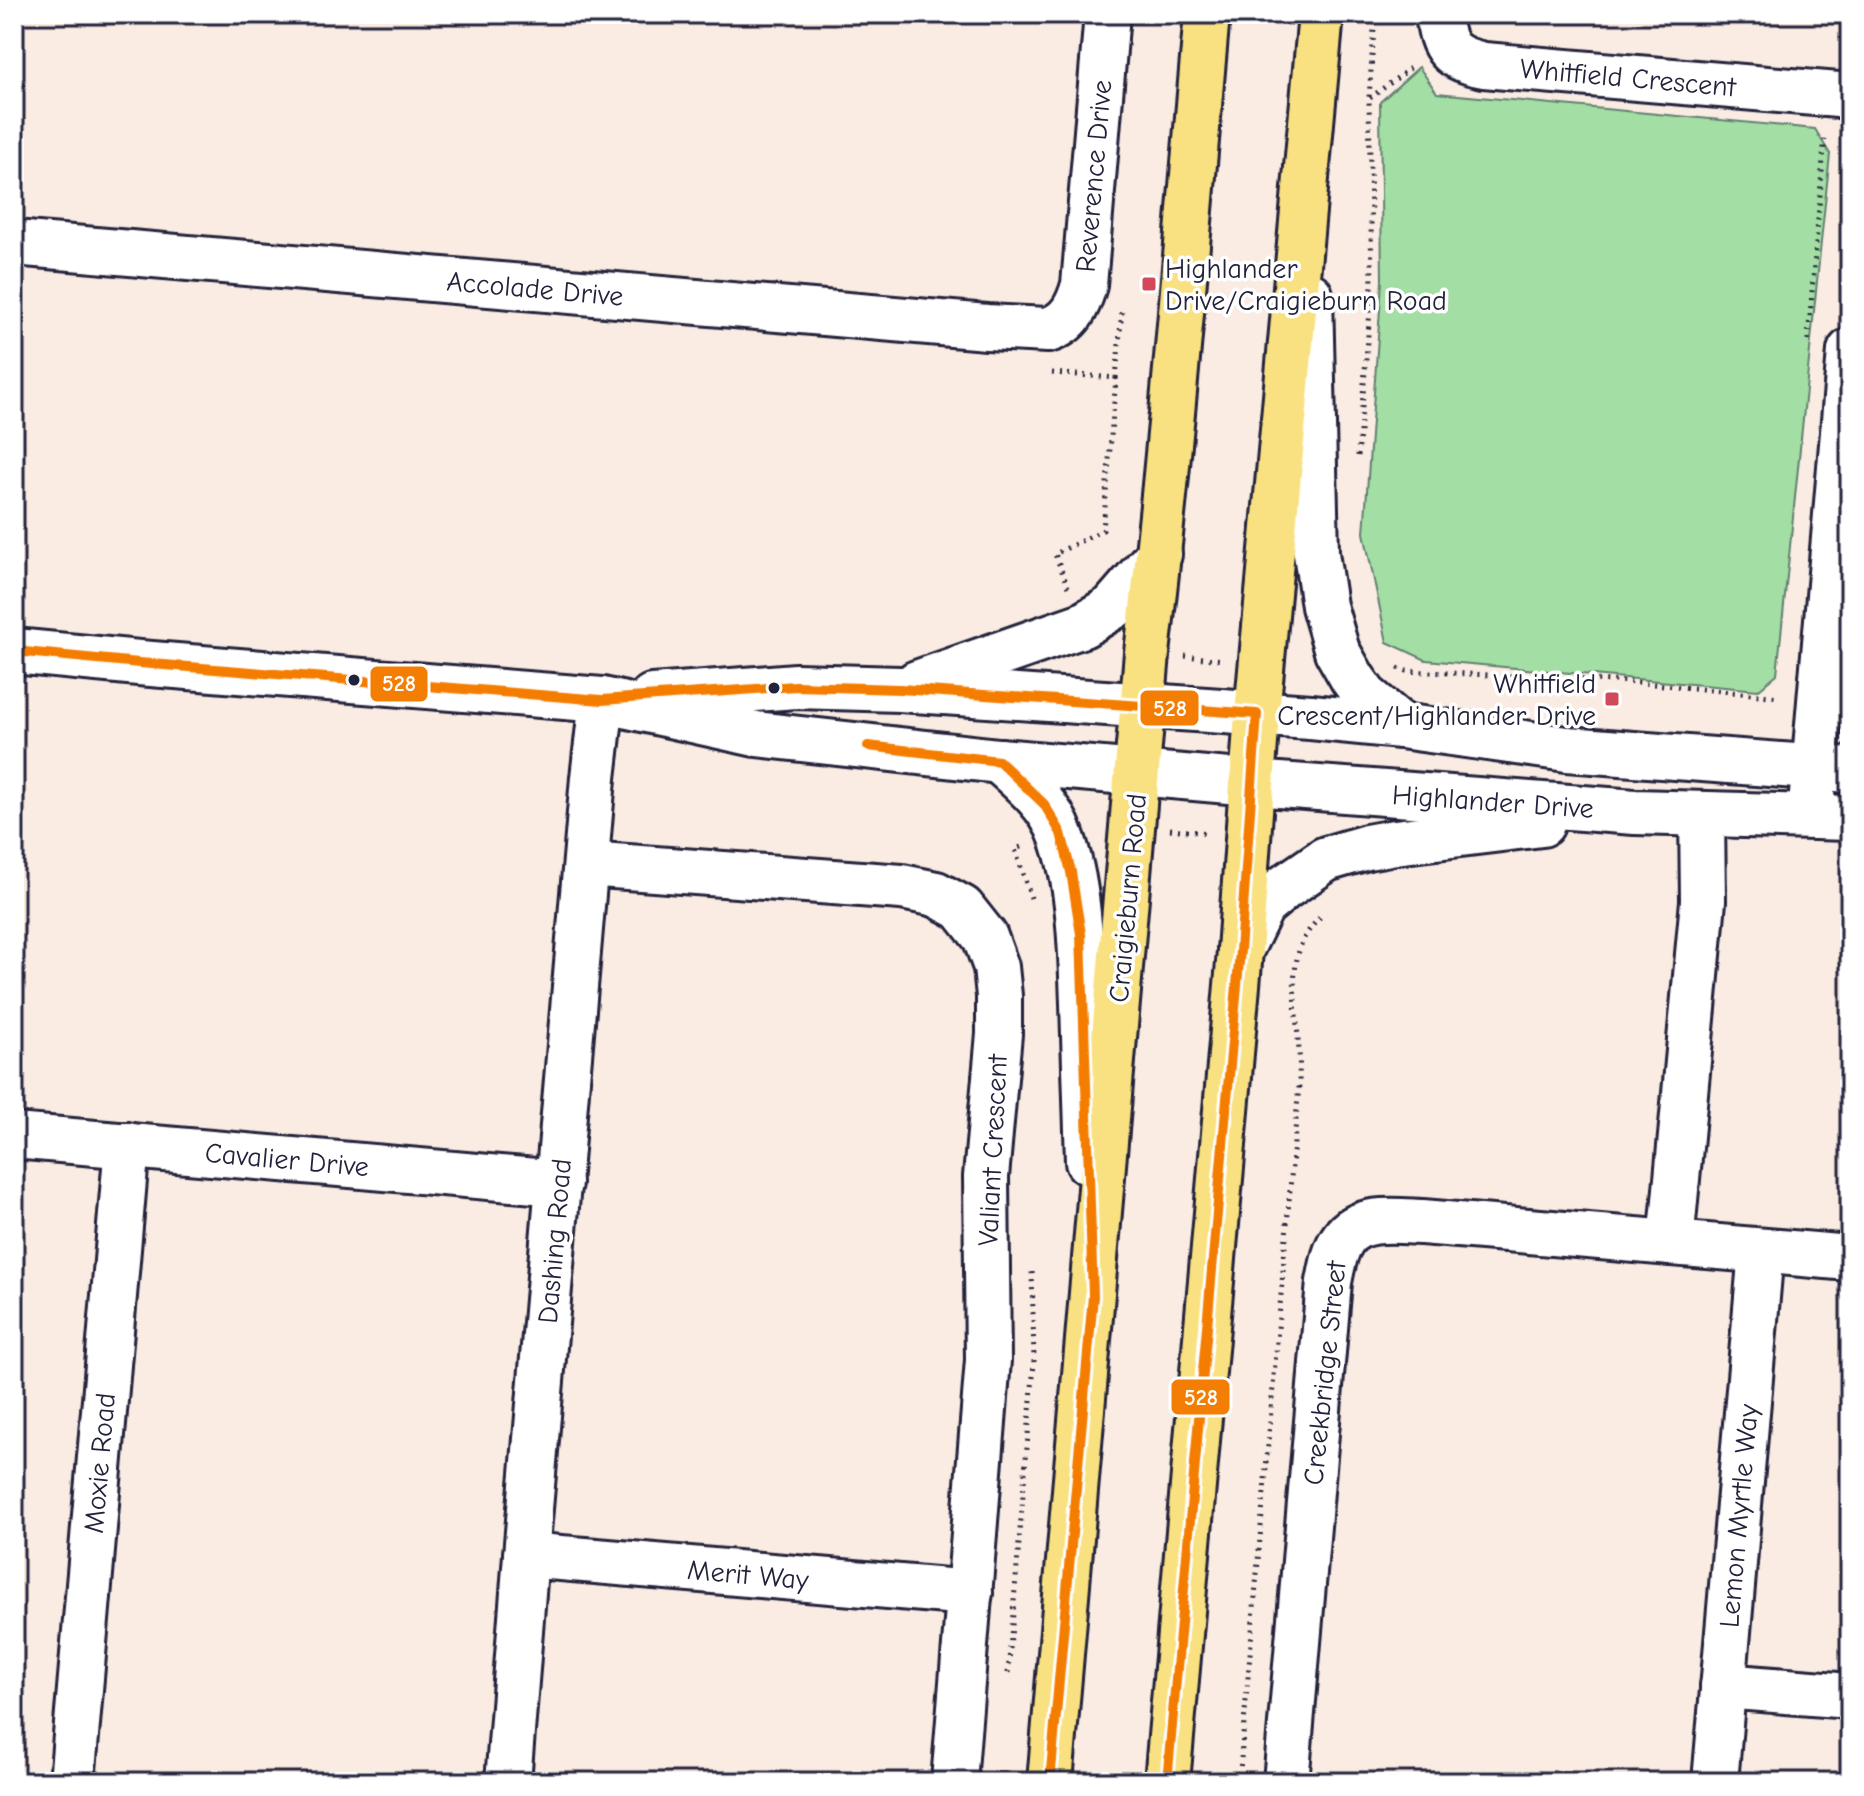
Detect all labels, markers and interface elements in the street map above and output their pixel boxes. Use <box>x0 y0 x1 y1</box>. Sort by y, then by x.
street label: Whitfield Crescent <box>1519 53 1738 103</box>
street label: Reverence Drive <box>1070 79 1118 274</box>
place label: Highlander Drive/Craigieburn Road <box>1165 253 1447 317</box>
street label: Accolade Drive <box>445 265 625 313</box>
marker: Highlander Drive/Craigieburn Road <box>1140 275 1158 293</box>
line badge: 528 <box>369 665 429 703</box>
place label: Whitfield Crescent/Highlander Drive <box>1277 668 1596 732</box>
text: 528 <box>382 671 416 697</box>
unlabelled marker <box>346 672 362 688</box>
unlabelled marker <box>766 680 782 696</box>
line badge: 528 <box>1139 689 1200 727</box>
marker: Whitfield Crescent/Highlander Drive <box>1603 690 1621 708</box>
text: 528 <box>1153 696 1187 722</box>
street label: Highlander Drive <box>1391 779 1595 825</box>
street label: Craigieburn Road <box>1103 792 1153 1004</box>
street label: Valiant Crescent <box>972 1052 1014 1247</box>
street label: Cavalier Drive <box>204 1137 370 1183</box>
street label: Dashing Road <box>532 1157 578 1325</box>
street label: Creekbridge Street <box>1297 1259 1353 1487</box>
line badge: 528 <box>1170 1378 1231 1416</box>
text: 528 <box>1184 1385 1218 1411</box>
street label: Moxie Road <box>78 1391 122 1535</box>
street label: Lemon Myrtle Way <box>1713 1402 1765 1629</box>
street label: Merit Way <box>686 1554 810 1596</box>

